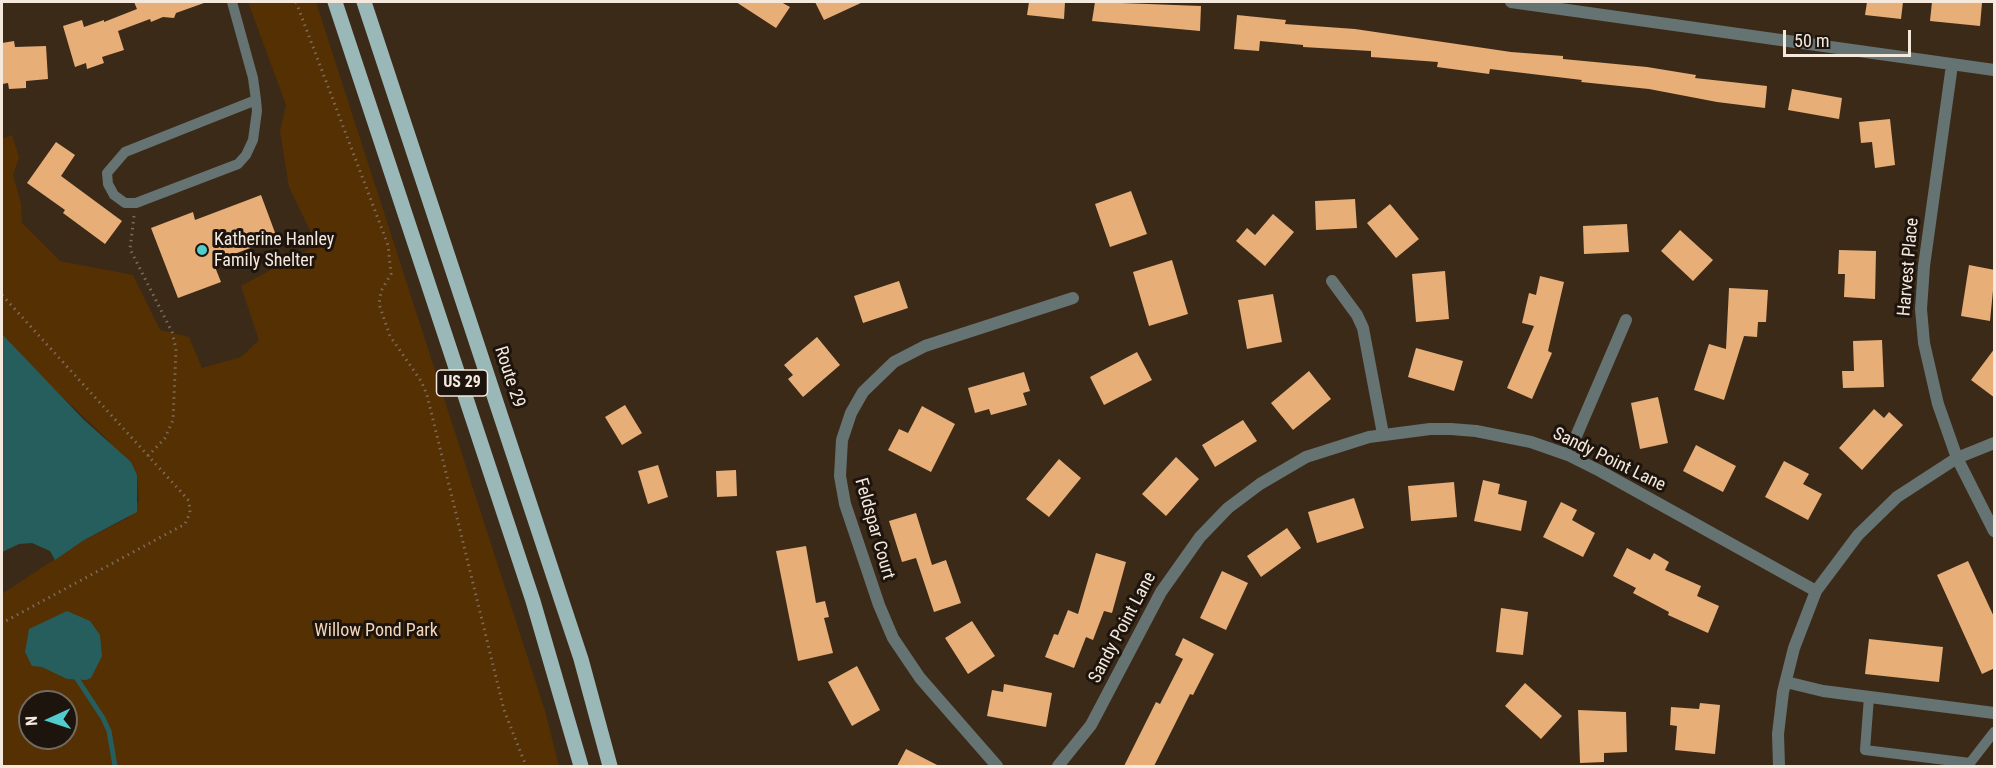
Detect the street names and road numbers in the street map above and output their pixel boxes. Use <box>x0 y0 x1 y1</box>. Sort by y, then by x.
street label: Harvest Place <box>1894 217 1924 317</box>
street label: Route 29 <box>489 344 529 410</box>
road number: US 29 <box>436 370 488 396</box>
street label: Sandy Point Lane <box>1549 423 1669 497</box>
street label: Feldspar Court <box>849 476 899 582</box>
street label: Sandy Point Lane <box>1085 569 1161 687</box>

